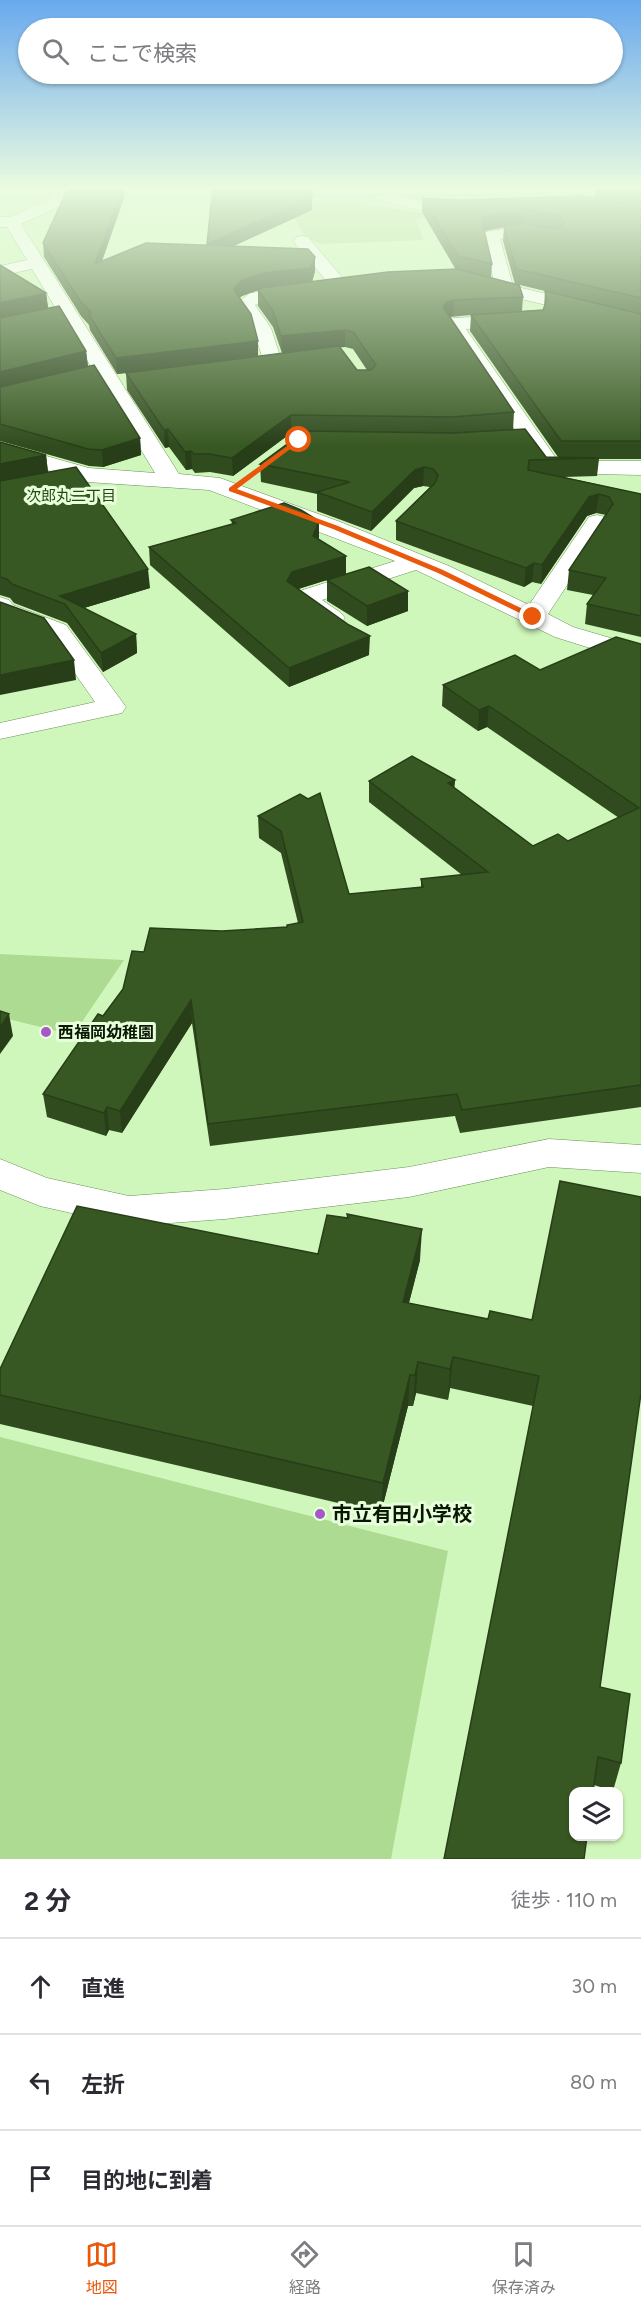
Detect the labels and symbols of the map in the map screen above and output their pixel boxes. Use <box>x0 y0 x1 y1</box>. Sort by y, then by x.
route start <box>285 426 311 452</box>
district label: 次郎丸二丁目 <box>26 487 116 505</box>
route end <box>519 603 545 629</box>
place label: 西福岡幼稚園 <box>58 1023 154 1042</box>
marker: 西福岡幼稚園 <box>39 1025 53 1039</box>
place label: 市立有田小学校 <box>332 1502 472 1526</box>
marker: 市立有田小学校 <box>313 1507 327 1521</box>

